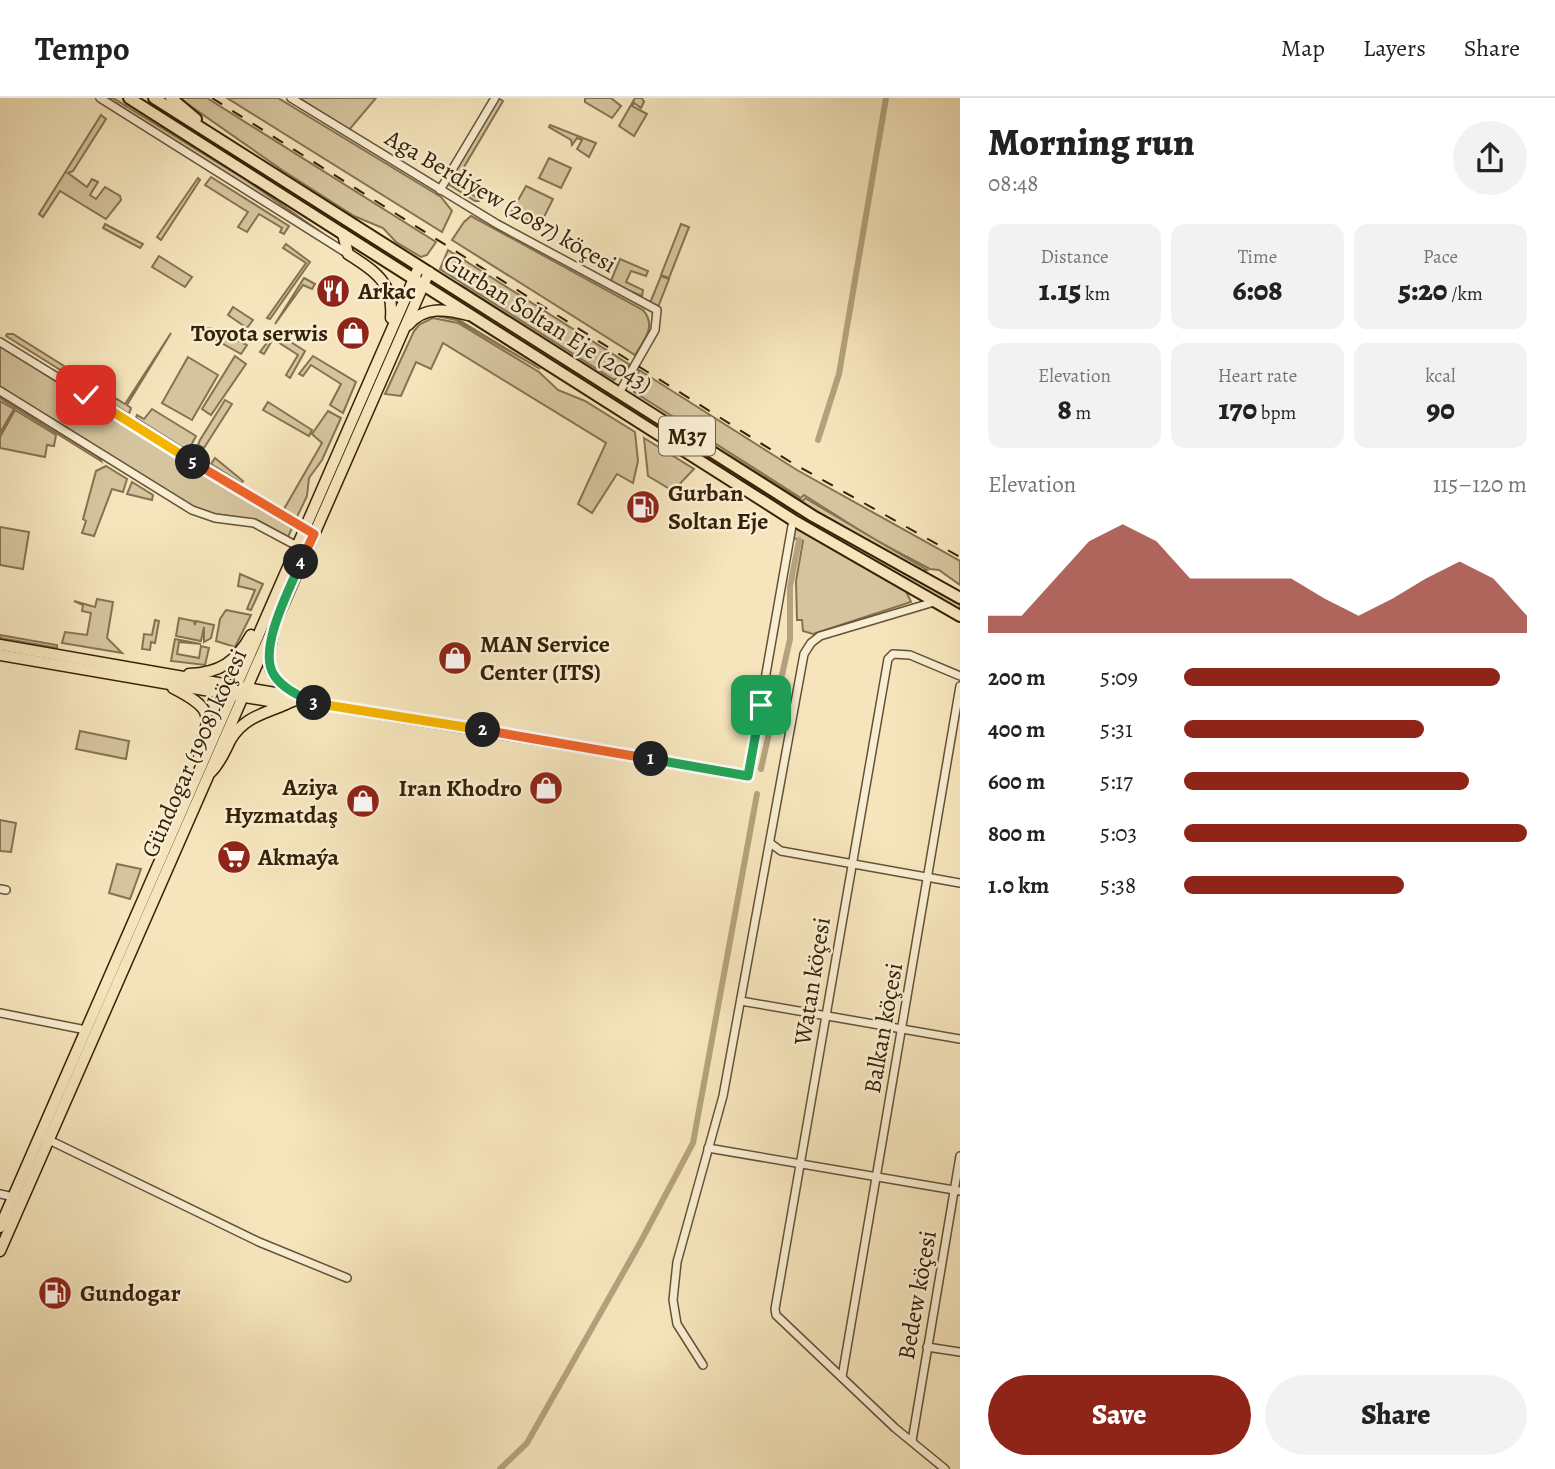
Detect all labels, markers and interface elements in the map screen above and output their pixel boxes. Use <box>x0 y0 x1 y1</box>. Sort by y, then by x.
text: Tempo <box>35 26 130 71</box>
text: Map <box>1281 32 1325 64</box>
text: Layers <box>1363 32 1426 64</box>
text: Share <box>1464 32 1520 64</box>
text: Morning run <box>988 116 1195 168</box>
street label: Aga Berdiýew (2087) köçesi <box>379 121 622 280</box>
button: share <box>1453 121 1527 195</box>
text: 08:48 <box>988 168 1038 199</box>
text: Distance <box>1040 244 1109 270</box>
text: Time <box>1238 244 1277 270</box>
text: Pace <box>1423 244 1458 270</box>
street label: Gurban Soltan Eje (2043) <box>438 246 658 400</box>
text: 1.15 <box>1039 270 1081 310</box>
text: 6:08 <box>1232 270 1283 310</box>
text: 5:20 <box>1398 270 1447 310</box>
restaurant icon: Arkac <box>314 272 352 310</box>
place label: Arkac <box>357 275 416 307</box>
text: km <box>1081 281 1110 307</box>
text: /km <box>1447 281 1483 307</box>
shop icon: Toyota serwis <box>334 314 372 352</box>
place label: Toyota serwis <box>191 317 328 349</box>
text: Elevation <box>1038 363 1111 389</box>
text: Heart rate <box>1218 363 1297 389</box>
text: kcal <box>1425 363 1456 389</box>
pin <box>56 365 116 425</box>
icon: check <box>67 376 105 414</box>
text: 8 <box>1058 389 1072 429</box>
text: 170 <box>1219 389 1257 429</box>
text: 90 <box>1426 389 1455 429</box>
text: m <box>1072 400 1091 426</box>
text: bpm <box>1257 400 1296 426</box>
road number: M37 <box>659 416 715 456</box>
pin: 5 <box>176 444 210 480</box>
text: 5 <box>188 448 197 474</box>
text: Elevation <box>988 469 1076 500</box>
text: 115–120 m <box>1433 469 1527 500</box>
place label: Gurban Soltan Eje <box>668 477 768 537</box>
fuel station icon: Gurban Soltan Eje <box>624 488 662 526</box>
pin: 4 <box>284 545 318 580</box>
text: 4 <box>296 548 305 574</box>
place label: MAN Service Center (ITS) <box>480 628 610 688</box>
shop icon: MAN Service Center (ITS) <box>436 639 474 677</box>
street label: Gündogar (1908) köçesi <box>134 644 254 862</box>
text: 200 m <box>988 662 1046 693</box>
text: 5:09 <box>1100 662 1138 693</box>
pin <box>731 675 791 735</box>
pin: 3 <box>296 686 332 720</box>
icon: arrive <box>742 686 780 724</box>
text: 3 <box>309 689 318 715</box>
pin: 2 <box>466 712 500 748</box>
text: 400 m <box>988 714 1045 745</box>
text: 5:31 <box>1100 714 1133 745</box>
text: 2 <box>478 716 487 742</box>
pin: 1 <box>634 742 668 776</box>
text: 1 <box>647 745 654 771</box>
text: 600 m <box>988 766 1045 797</box>
text: 5:17 <box>1100 766 1133 797</box>
shop icon: Iran Khodro <box>527 769 565 807</box>
place label: Aziya Hyzmatdaş <box>225 771 338 831</box>
place label: Iran Khodro <box>398 772 522 804</box>
shop icon: Aziya Hyzmatdaş <box>344 782 382 820</box>
text: 800 m <box>988 818 1045 849</box>
text: 5:03 <box>1100 818 1137 849</box>
supermarket icon: Аkmaýa <box>215 838 253 876</box>
place label: Аkmaýa <box>257 841 340 873</box>
text: 1.0 km <box>988 870 1049 901</box>
text: 5:38 <box>1100 870 1136 901</box>
street label: Watan köçesi <box>786 915 838 1048</box>
street label: Balkan köçesi <box>856 960 910 1096</box>
street label: Bedew köçesi <box>890 1228 944 1362</box>
fuel station icon: Gundogar <box>36 1274 74 1312</box>
place label: Gundogar <box>80 1277 181 1309</box>
button: Save <box>988 1375 1251 1455</box>
button: Share <box>1265 1375 1527 1455</box>

